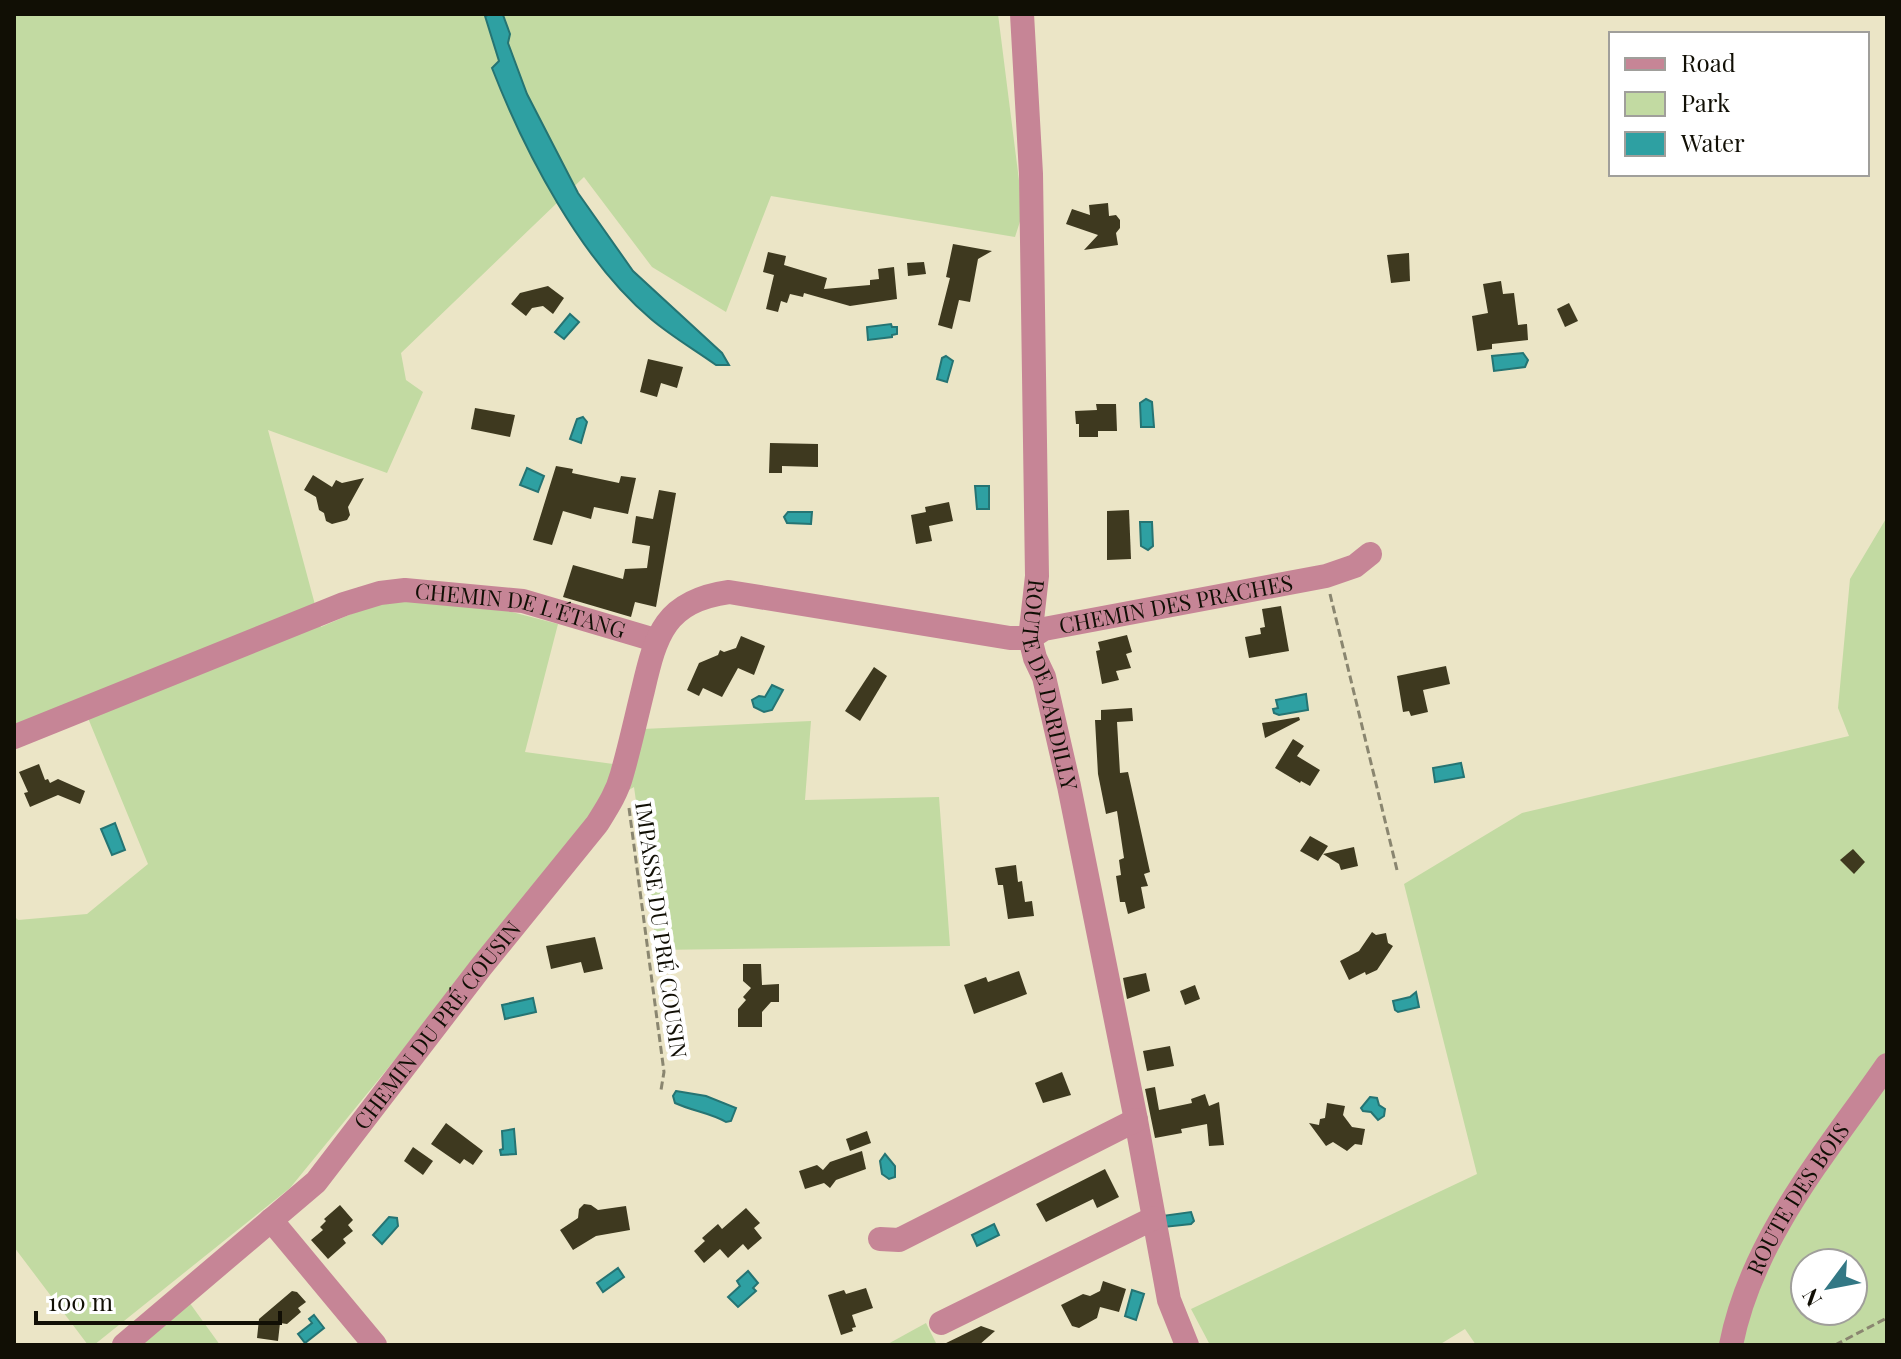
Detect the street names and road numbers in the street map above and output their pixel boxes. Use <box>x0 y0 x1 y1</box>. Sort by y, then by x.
street label: CHEMIN DES PRACHES <box>1056 567 1295 640</box>
street label: CHEMIN DE L'ÉTANG <box>414 575 630 645</box>
street label: ROUTE DE DARDILLY <box>1016 578 1085 793</box>
street label: IMPASSE DU PRÉ COUSIN <box>629 800 695 1060</box>
street label: CHEMIN DU PRÉ COUSIN <box>346 914 527 1135</box>
street label: ROUTE DES BOIS <box>1739 1116 1855 1279</box>

